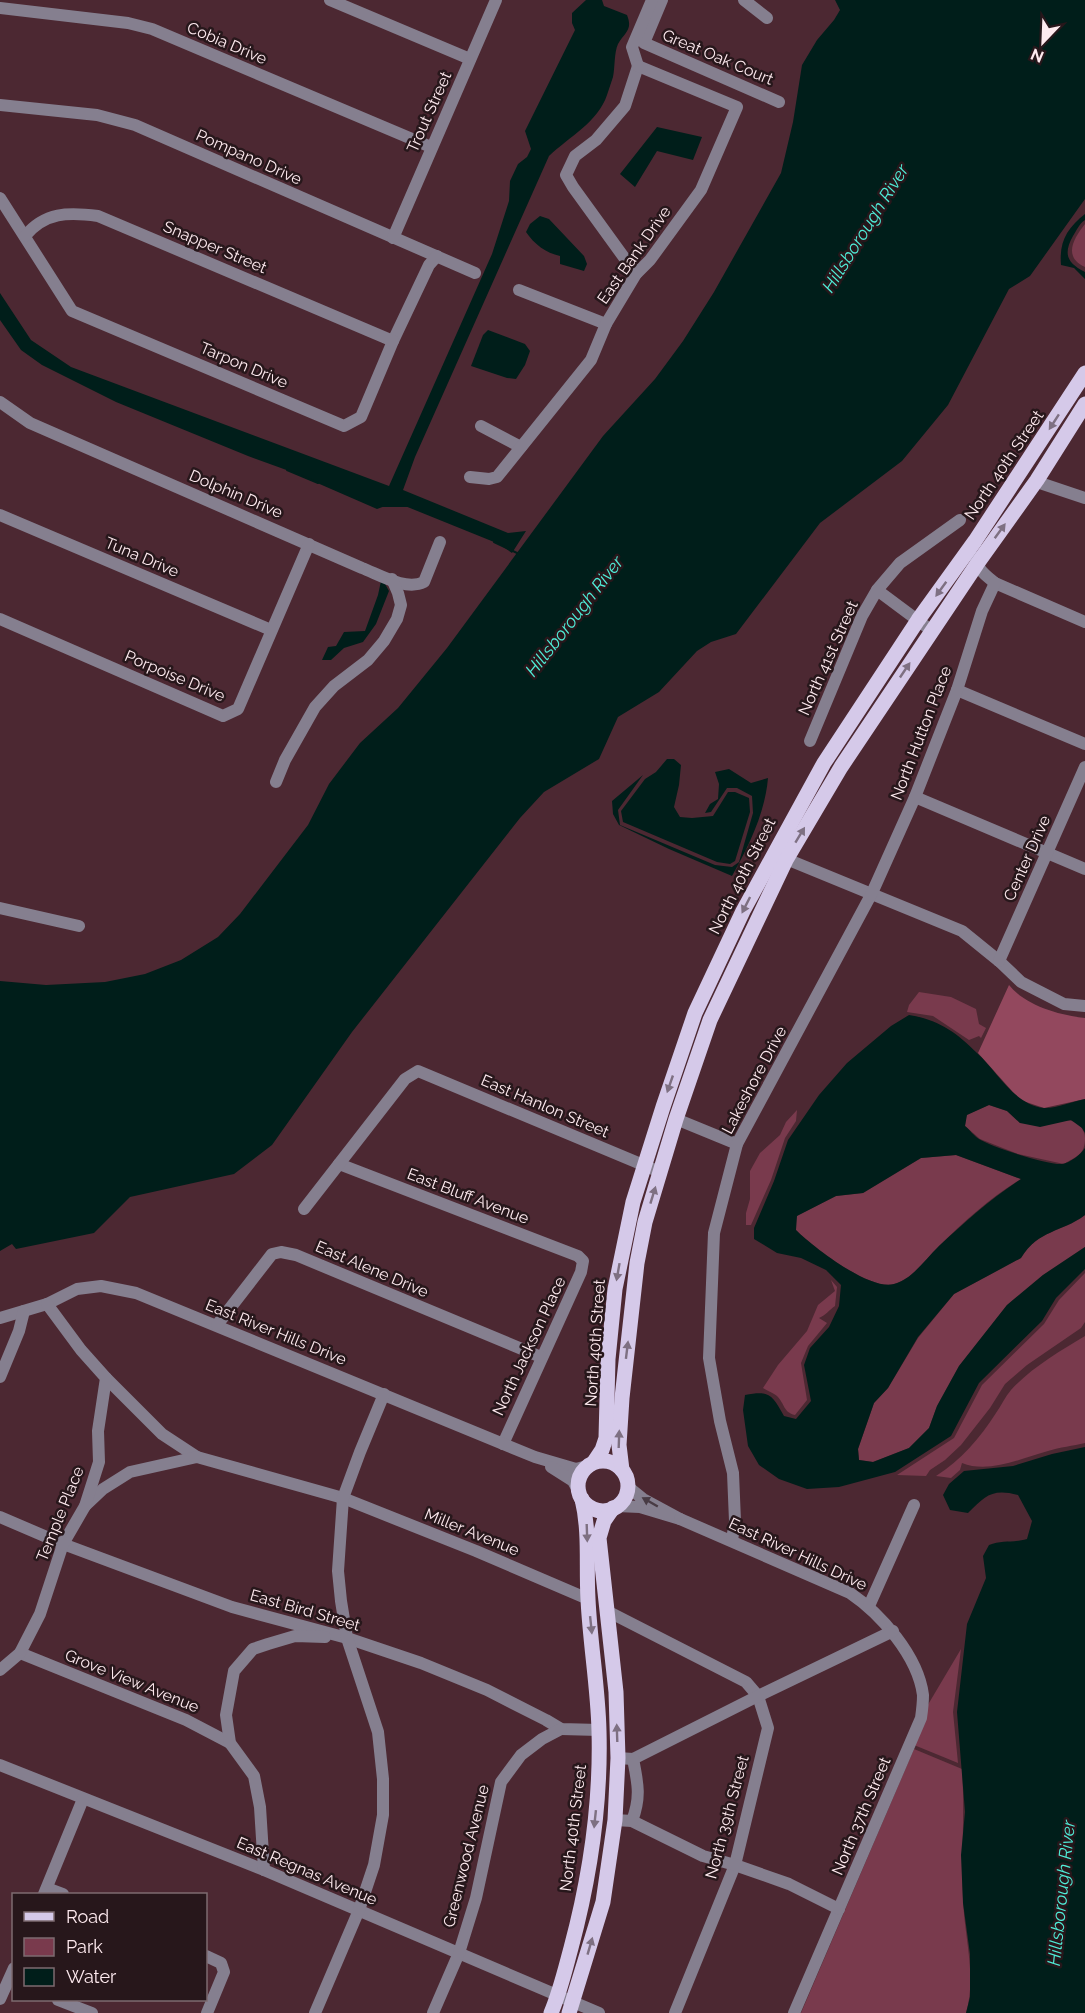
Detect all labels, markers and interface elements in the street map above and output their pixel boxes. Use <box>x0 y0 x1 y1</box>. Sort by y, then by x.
north arrow <box>1013 12 1073 72</box>
street label: Cobia Drive <box>184 18 270 68</box>
street label: Great Oak Court <box>660 25 777 89</box>
text: N <box>1028 44 1047 66</box>
street label: Trout Street <box>403 68 456 155</box>
street label: Pompano Drive <box>193 125 305 189</box>
water label: Hillsborough River <box>817 160 913 296</box>
street label: East Bank Drive <box>593 202 675 308</box>
street label: Snapper Street <box>160 217 270 278</box>
street label: Tarpon Drive <box>197 338 291 392</box>
street label: North 40th Street <box>960 406 1048 523</box>
one-way arrow <box>1049 414 1060 430</box>
street label: Dolphin Drive <box>186 466 286 522</box>
one-way arrow <box>994 523 1006 539</box>
street label: Tuna Drive <box>102 533 182 581</box>
water label: Hillsborough River <box>521 551 628 680</box>
one-way arrow <box>935 580 947 596</box>
street label: North 41st Street <box>794 597 862 718</box>
street label: Porpoise Drive <box>122 646 228 706</box>
one-way arrow <box>900 662 911 678</box>
street label: North Hutton Place <box>887 663 955 803</box>
street label: Center Drive <box>1000 812 1054 904</box>
street label: North 40th Street <box>705 814 780 937</box>
one-way arrow <box>795 827 806 843</box>
one-way arrow <box>741 897 751 914</box>
street label: Lakeshore Drive <box>718 1023 790 1137</box>
street label: East Hanlon Street <box>478 1070 612 1142</box>
one-way arrow <box>665 1076 675 1094</box>
street label: East Bluff Avenue <box>404 1164 532 1228</box>
one-way arrow <box>649 1186 658 1204</box>
street label: East Alene Drive <box>313 1237 431 1301</box>
one-way arrow <box>613 1263 622 1282</box>
street label: North Jackson Place <box>488 1274 570 1418</box>
street label: North 40th Street <box>581 1278 609 1407</box>
street label: East River Hills Drive <box>203 1295 349 1369</box>
one-way arrow <box>623 1341 632 1360</box>
one-way arrow <box>615 1430 624 1449</box>
street label: Temple Place <box>32 1464 88 1564</box>
one-way arrow <box>641 1497 658 1507</box>
street label: Miller Avenue <box>422 1504 522 1560</box>
street label: East River Hills Drive <box>726 1514 870 1594</box>
one-way arrow <box>582 1523 592 1542</box>
street label: East Bird Street <box>248 1585 363 1635</box>
one-way arrow <box>586 1615 595 1634</box>
street label: Grove View Avenue <box>62 1645 202 1717</box>
one-way arrow <box>613 1723 622 1742</box>
street label: North 39th Street <box>701 1753 753 1881</box>
street label: North 37th Street <box>828 1754 895 1878</box>
street label: North 40th Street <box>556 1763 590 1893</box>
street label: Greenwood Avenue <box>439 1783 493 1929</box>
one-way arrow <box>590 1810 600 1829</box>
water label: Hillsborough River <box>1043 1818 1079 1967</box>
street label: East Regnas Avenue <box>234 1833 380 1909</box>
legend <box>12 1893 207 2001</box>
text: Road <box>66 1906 109 1927</box>
text: Park <box>66 1936 103 1957</box>
one-way arrow <box>586 1937 595 1955</box>
text: Water <box>66 1966 117 1987</box>

